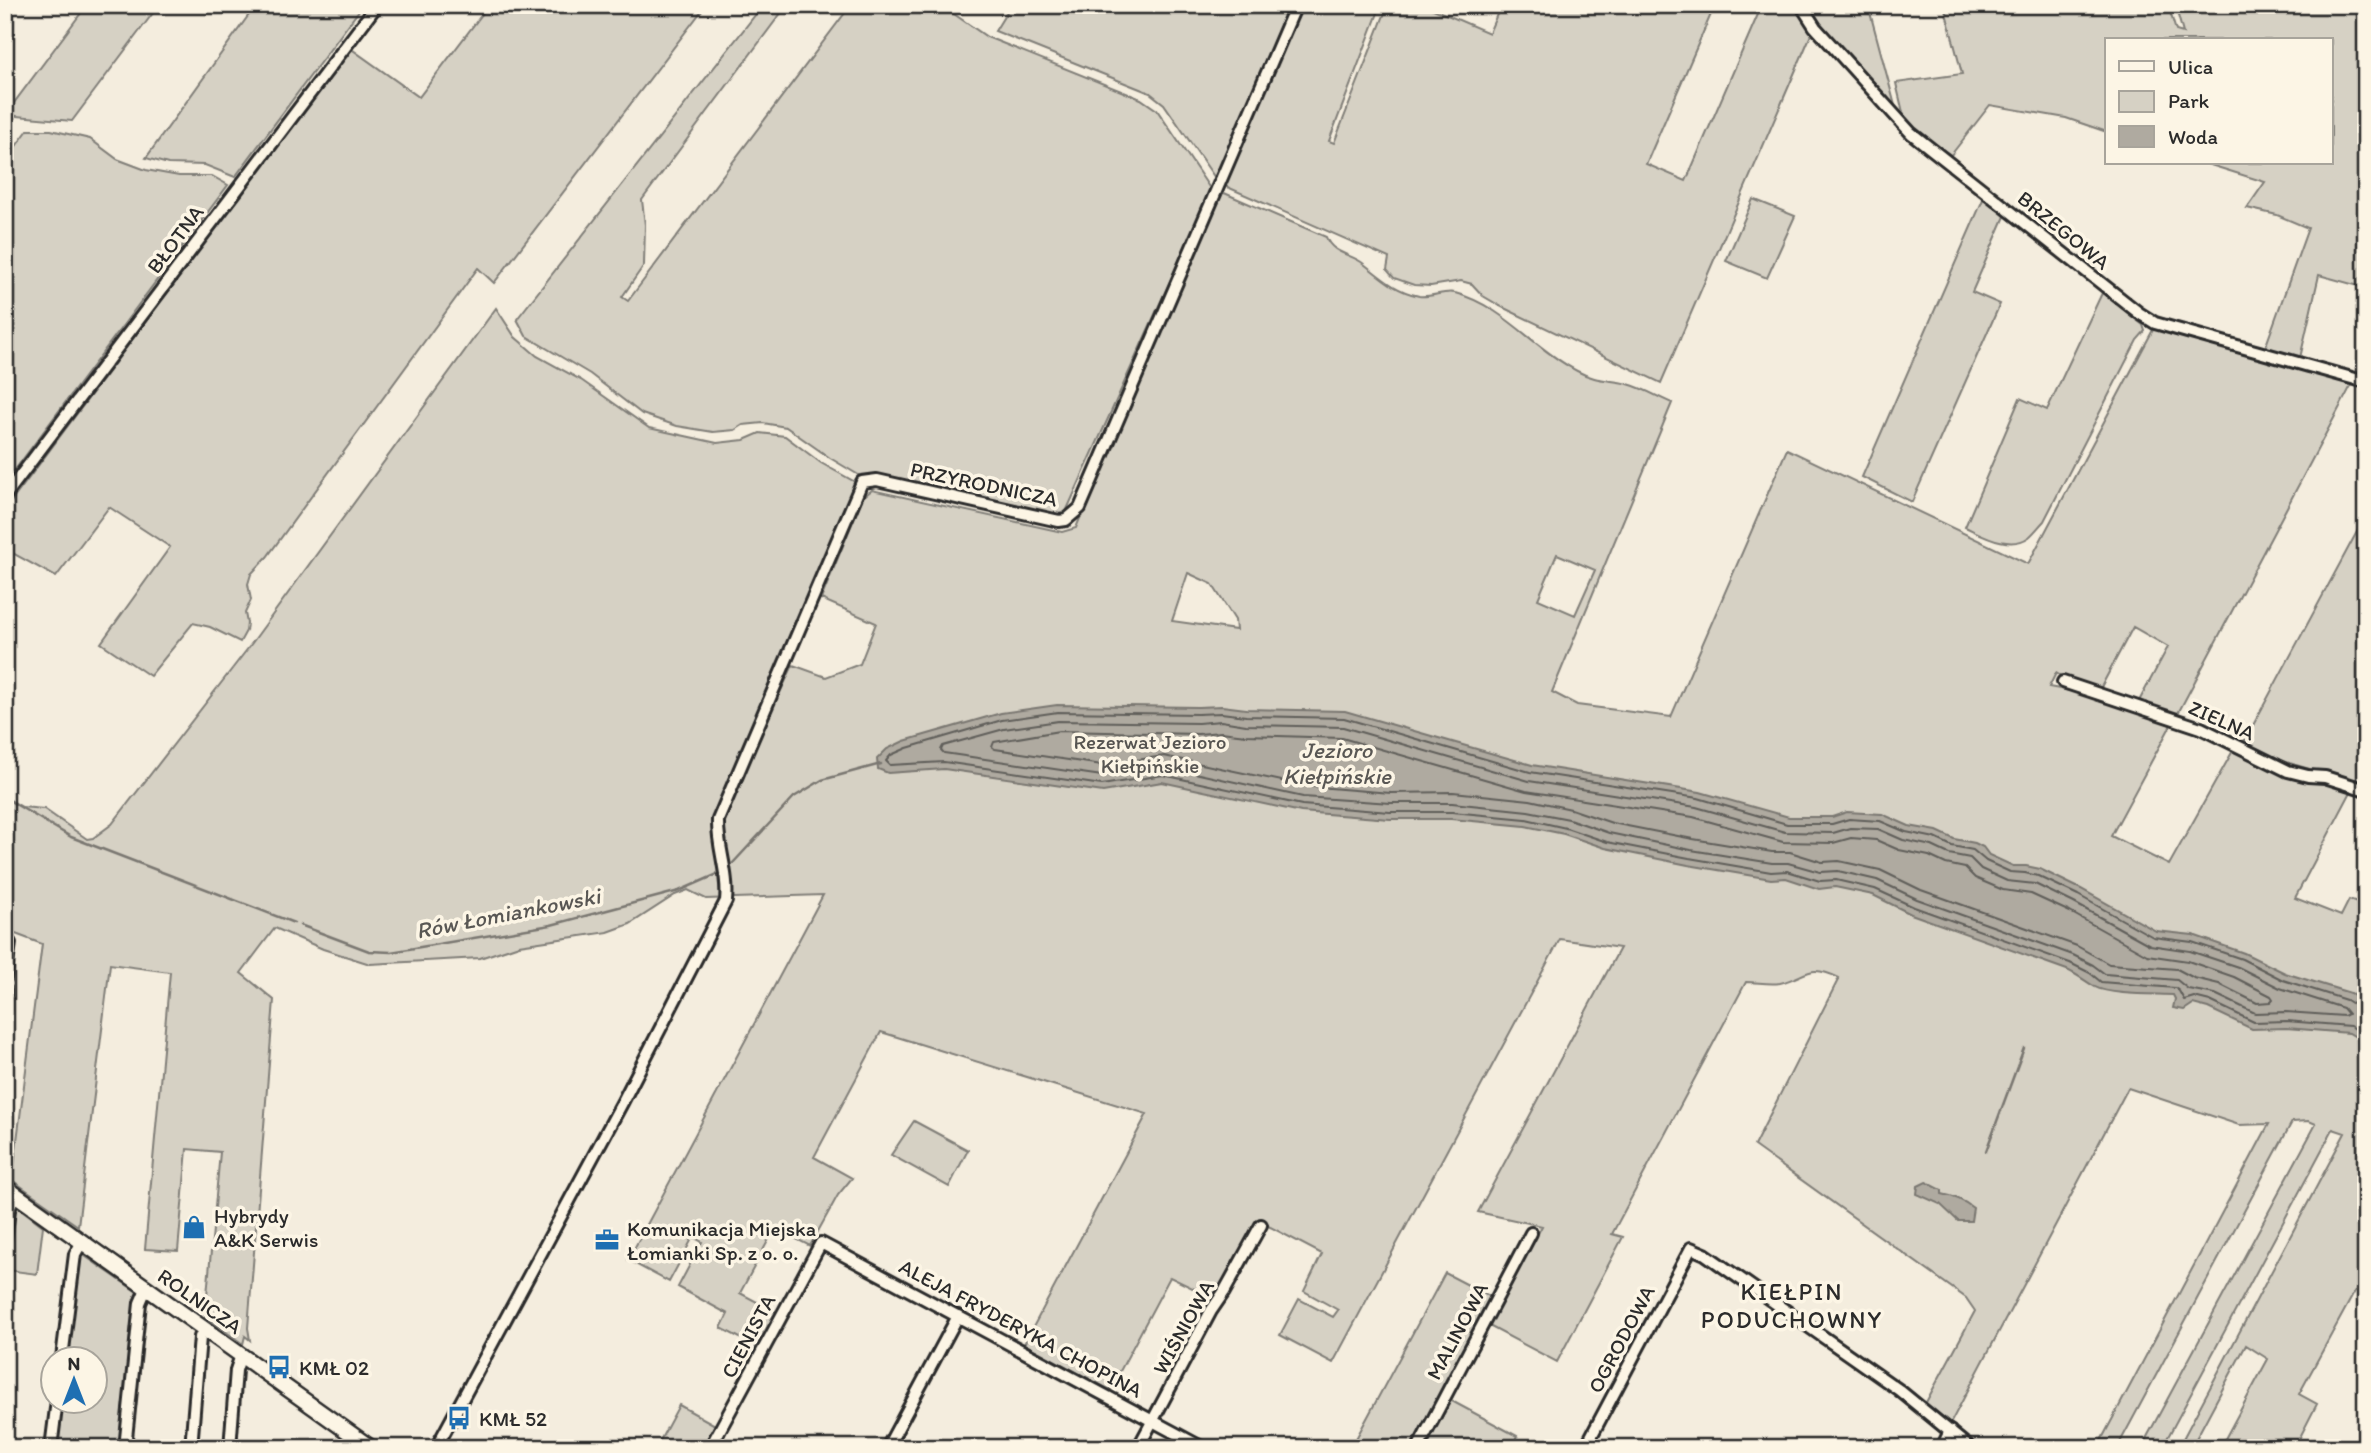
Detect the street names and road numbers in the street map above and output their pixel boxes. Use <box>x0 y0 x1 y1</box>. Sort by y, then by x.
street label: BRZEGOWA <box>2013 185 2115 275</box>
street label: BŁOTNA <box>141 200 209 278</box>
street label: PRZYRODNICZA <box>908 456 1060 512</box>
street label: ZIELNA <box>2185 694 2259 746</box>
street label: ALEJA FRYDERYKA CHOPINA <box>895 1253 1147 1403</box>
street label: ROLNICZA <box>153 1263 247 1339</box>
street label: WIŚNIOWA <box>1147 1275 1219 1378</box>
street label: MALINOWA <box>1421 1278 1493 1384</box>
street label: OGRODOWA <box>1582 1281 1660 1397</box>
street label: CIENISTA <box>716 1289 781 1382</box>

